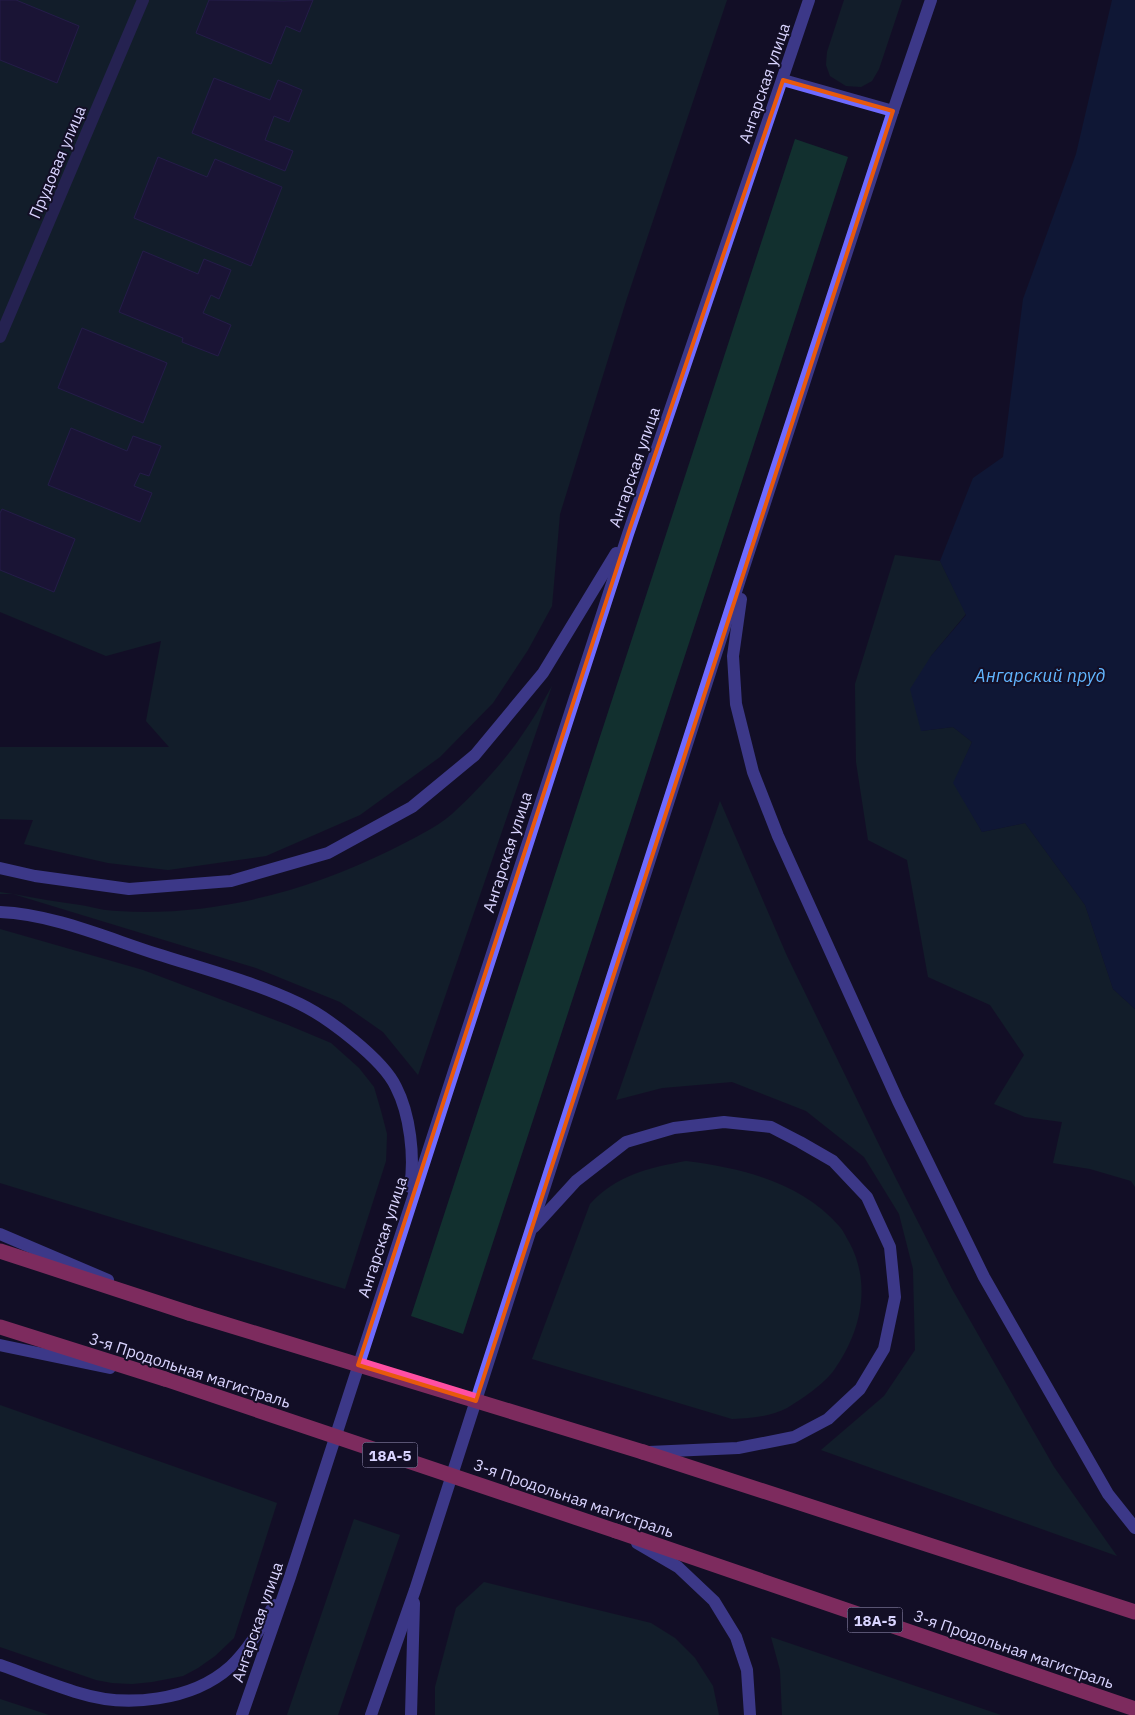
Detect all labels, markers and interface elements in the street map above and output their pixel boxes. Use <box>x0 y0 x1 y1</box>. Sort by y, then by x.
street label: Ангарская улица <box>734 20 794 146</box>
street label: Прудовая улица <box>24 102 90 221</box>
street label: Ангарская улица <box>604 404 664 530</box>
water label: Ангарский пруд <box>974 664 1105 687</box>
street label: Ангарская улица <box>478 789 536 915</box>
street label: Ангарская улица <box>353 1174 411 1300</box>
street label: 3-я Продольная магистраль <box>87 1328 293 1412</box>
road number: 18А-5 <box>362 1442 418 1468</box>
street label: 3-я Продольная магистраль <box>471 1454 677 1542</box>
street label: Ангарская улица <box>227 1559 287 1685</box>
street label: 3-я Продольная магистраль <box>911 1605 1117 1693</box>
road number: 18А-5 <box>848 1608 902 1632</box>

